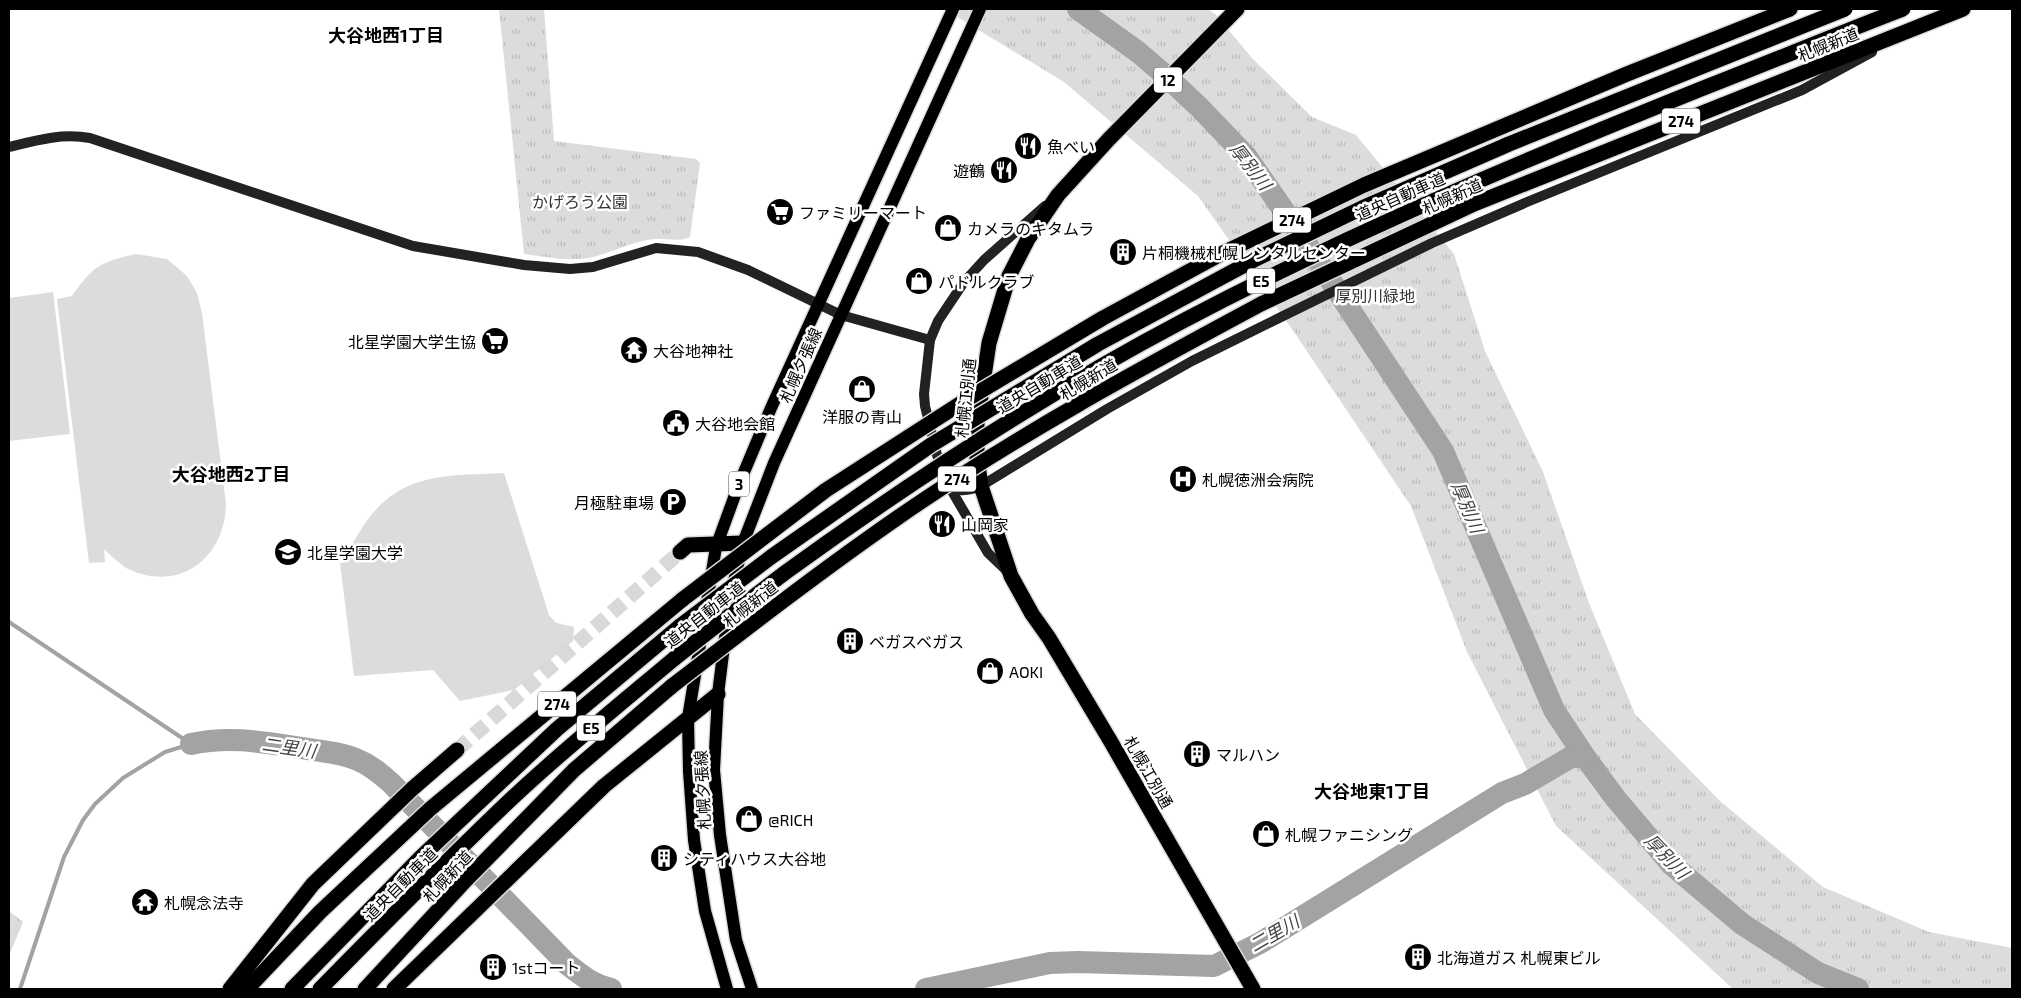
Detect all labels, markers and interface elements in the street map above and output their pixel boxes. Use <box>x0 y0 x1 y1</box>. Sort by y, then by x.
street label: 札幌新道 <box>1795 23 1861 65</box>
district label: 大谷地西1丁目 <box>328 24 444 46</box>
road number: 12 <box>1154 68 1182 92</box>
road number: 274 <box>1662 108 1700 134</box>
restaurant icon: 魚べい <box>1013 131 1043 161</box>
place label: 魚べい <box>1047 137 1095 156</box>
water label: 厚別川 <box>1226 138 1278 196</box>
restaurant icon: 遊鶴 <box>989 155 1019 185</box>
place label: 遊鶴 <box>953 161 985 180</box>
street label: 道央自動車道 <box>1352 168 1448 224</box>
street label: 札幌新道 <box>1419 174 1485 218</box>
park label: かげろう公園 <box>532 192 628 211</box>
supermarket icon: ファミリーマート <box>765 197 795 227</box>
place label: ファミリーマート <box>799 203 927 222</box>
road number: 274 <box>1273 208 1311 232</box>
shop icon: カメラのキタムラ <box>933 213 963 243</box>
place label: カメラのキタムラ <box>967 219 1094 238</box>
building icon: 片桐機械札幌レンタルセンター <box>1108 237 1138 267</box>
place label: 片桐機械札幌レンタルセンター <box>1142 243 1366 262</box>
shop icon: パドルクラブ <box>904 266 934 296</box>
road number: E5 <box>1247 268 1275 294</box>
place label: パドルクラブ <box>938 272 1034 291</box>
park label: 厚別川緑地 <box>1335 286 1415 305</box>
street label: 札幌夕張線 <box>775 325 825 405</box>
supermarket icon: 北星学園大学生協 <box>480 326 510 356</box>
place label: 北星学園大学生協 <box>348 332 476 351</box>
temple icon: 大谷地神社 <box>619 335 649 365</box>
place label: 大谷地神社 <box>653 341 733 360</box>
street label: 道央自動車道 <box>993 351 1085 417</box>
street label: 札幌新道 <box>1056 354 1120 404</box>
street label: 札幌江別通 <box>951 357 979 439</box>
shop icon: 洋服の青山 <box>847 374 877 404</box>
place label: 洋服の青山 <box>822 407 902 426</box>
public building icon: 大谷地会館 <box>661 408 691 438</box>
place label: 大谷地会館 <box>695 414 775 433</box>
district label: 大谷地西2丁目 <box>172 463 290 485</box>
hospital icon: 札幌徳洲会病院 <box>1168 464 1198 494</box>
road number: 274 <box>938 466 976 492</box>
place label: 札幌徳洲会病院 <box>1202 470 1314 489</box>
road number: 3 <box>729 472 749 496</box>
water label: 厚別川 <box>1447 478 1489 538</box>
parking icon: 月極駐車場 <box>658 487 688 517</box>
place label: 月極駐車場 <box>574 493 654 512</box>
restaurant icon: 山岡家 <box>927 509 957 539</box>
place label: 山岡家 <box>961 515 1009 534</box>
school or university icon: 北星学園大学 <box>273 537 303 567</box>
place label: 北星学園大学 <box>307 543 403 562</box>
street label: 道央自動車道 <box>660 577 748 651</box>
street label: 札幌新道 <box>719 577 781 631</box>
building icon: ベガスベガス <box>835 626 865 656</box>
place label: ベガスベガス <box>869 632 964 651</box>
shop icon: AOKI <box>975 656 1005 686</box>
place label: AOKI <box>1009 662 1043 681</box>
road number: 274 <box>538 692 576 716</box>
road number: E5 <box>577 716 605 740</box>
water label: 二里川 <box>261 732 319 762</box>
street label: 札幌江別通 <box>1121 733 1177 811</box>
building icon: マルハン <box>1182 739 1212 769</box>
place label: マルハン <box>1216 745 1280 764</box>
street label: 札幌夕張線 <box>690 750 714 830</box>
district label: 大谷地東1丁目 <box>1314 780 1430 802</box>
shop icon: @RICH <box>734 804 764 834</box>
place label: @RICH <box>768 810 813 829</box>
shop icon: 札幌ファニシング <box>1251 819 1281 849</box>
place label: 札幌ファニシング <box>1285 825 1413 844</box>
water label: 厚別川 <box>1640 829 1695 885</box>
street label: 道央自動車道 <box>359 843 441 925</box>
building icon: シティハウス大谷地 <box>649 843 679 873</box>
street label: 札幌新道 <box>418 846 476 906</box>
place label: シティハウス大谷地 <box>683 849 826 868</box>
temple icon: 札幌念法寺 <box>130 887 160 917</box>
place label: 札幌念法寺 <box>164 893 244 912</box>
water label: 二里川 <box>1245 909 1305 956</box>
building icon: 北海道ガス 札幌東ビル <box>1403 942 1433 972</box>
place label: 北海道ガス 札幌東ビル <box>1437 948 1601 967</box>
building icon: 1stコート <box>478 952 508 982</box>
place label: 1stコート <box>512 958 581 977</box>

